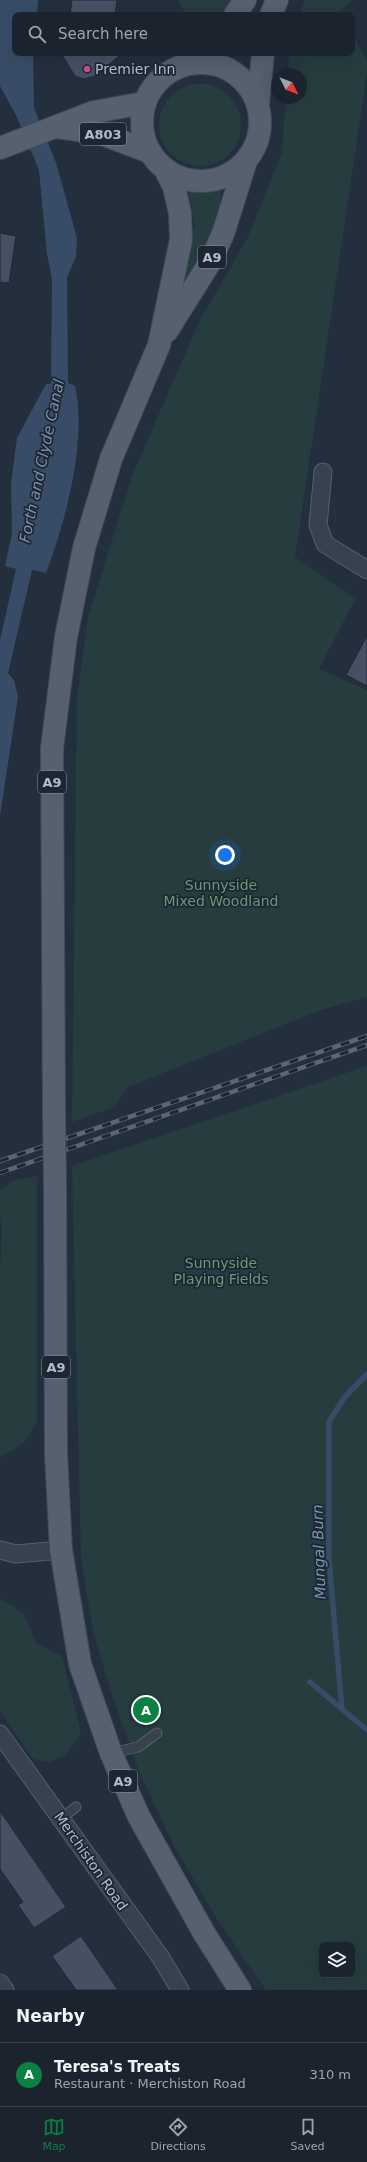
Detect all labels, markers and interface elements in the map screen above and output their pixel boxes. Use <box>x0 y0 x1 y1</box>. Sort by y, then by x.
search box <box>12 12 355 56</box>
icon: search <box>26 23 48 45</box>
text: Search here <box>58 25 148 43</box>
place label: Premier Inn <box>95 61 175 77</box>
marker: Premier Inn <box>82 64 92 74</box>
north arrow <box>271 68 307 104</box>
road number: A803 <box>80 123 126 145</box>
road number: A9 <box>198 246 226 268</box>
water label: Forth and Clyde Canal <box>16 377 68 544</box>
road number: A9 <box>38 771 66 793</box>
your location <box>215 845 235 865</box>
park label: Sunnyside Mixed Woodland <box>163 877 279 909</box>
park label: Sunnyside Playing Fields <box>174 1255 268 1287</box>
road number: A9 <box>42 1356 70 1378</box>
water label: Mungal Burn <box>308 1504 330 1600</box>
pin: A <box>133 1695 159 1725</box>
road number: A9 <box>109 1770 137 1792</box>
street label: Merchiston Road <box>51 1809 131 1913</box>
map controls <box>319 1942 355 1978</box>
button: layers <box>319 1942 355 1978</box>
text: Nearby <box>16 2006 85 2026</box>
text: Teresa's Treats <box>54 2058 180 2076</box>
text: A <box>24 2067 34 2082</box>
text: 310 m <box>309 2067 351 2082</box>
text: Restaurant · Merchiston Road <box>54 2076 246 2091</box>
tab: Map <box>42 2116 66 2153</box>
tab: Directions <box>150 2116 206 2153</box>
tab: Saved <box>291 2116 325 2153</box>

